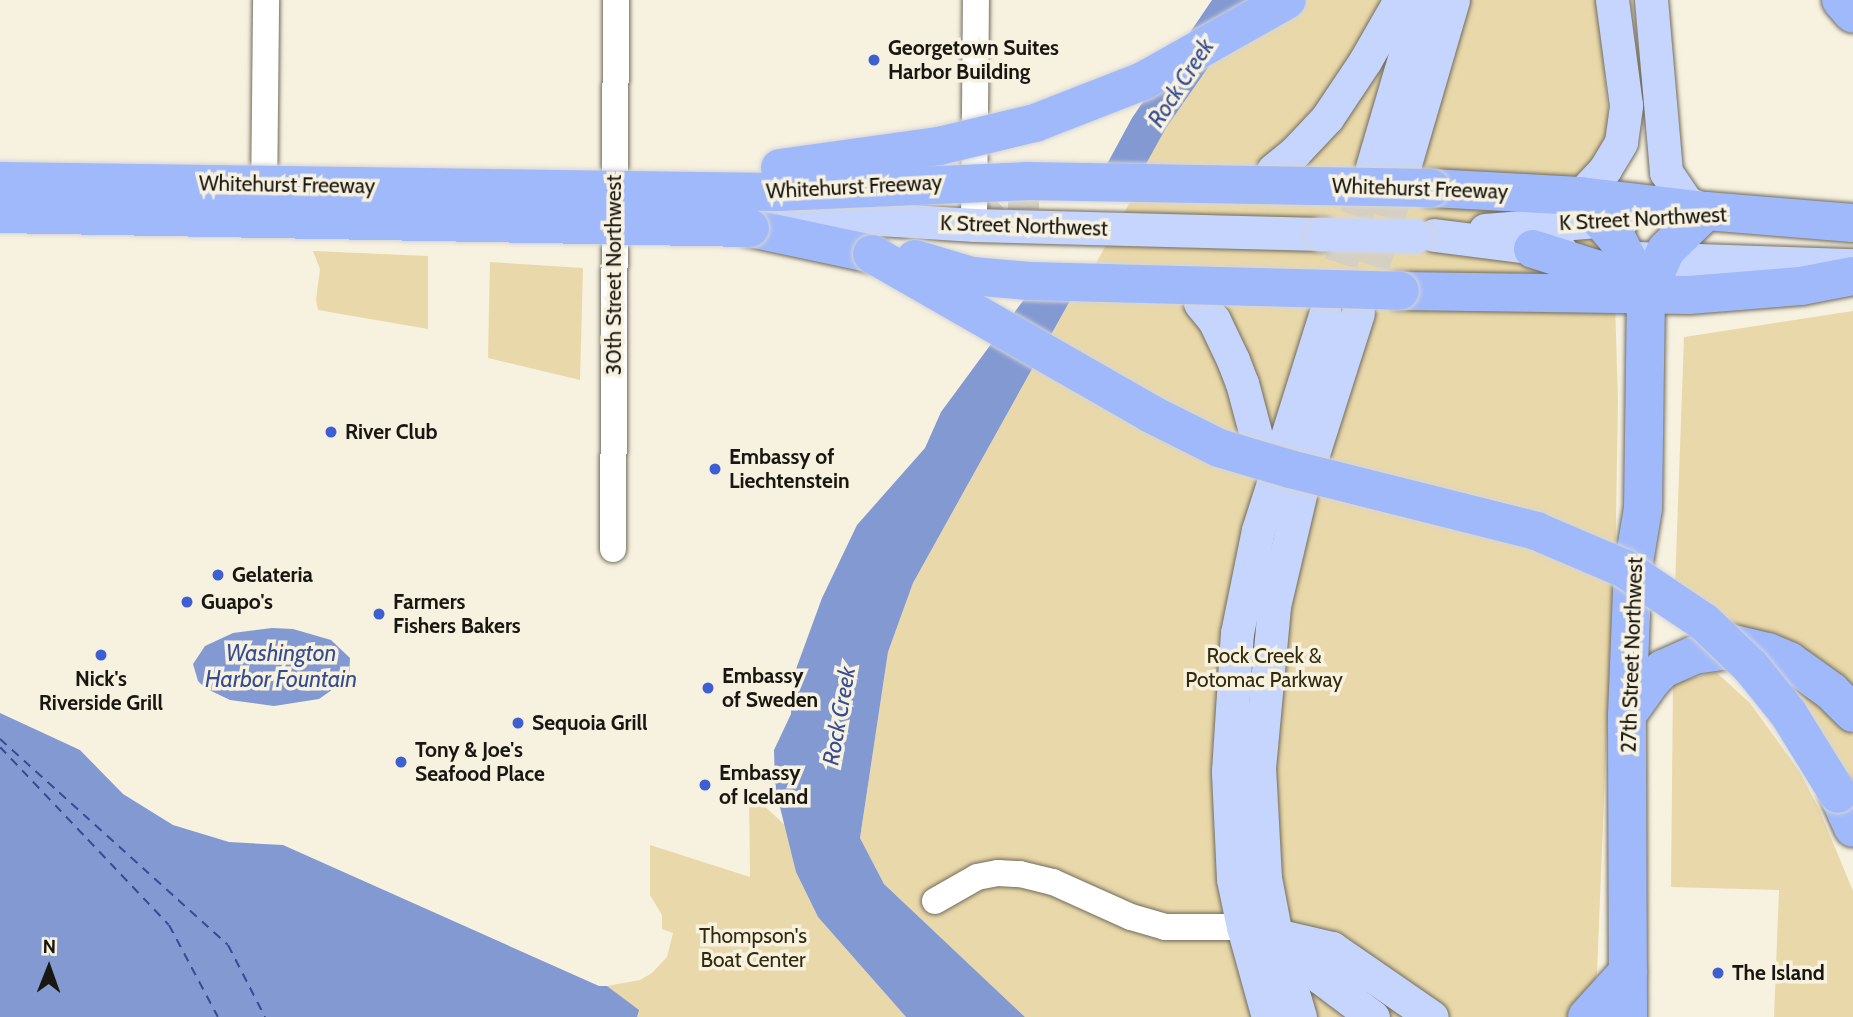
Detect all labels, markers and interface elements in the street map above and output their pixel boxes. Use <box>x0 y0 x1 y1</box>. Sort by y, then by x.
water label: Rock Creek <box>1142 34 1220 132</box>
place label: Georgetown Suites Harbor Building <box>888 35 1059 85</box>
marker: Georgetown Suites Harbor Building <box>866 52 882 68</box>
street label: Whitehurst Freeway <box>765 170 943 204</box>
street label: Whitehurst Freeway <box>199 171 375 199</box>
street label: Whitehurst Freeway <box>1331 173 1509 205</box>
street label: 30th Street Northwest <box>601 175 627 375</box>
street label: K Street Northwest <box>1558 202 1728 236</box>
street label: K Street Northwest <box>940 210 1108 242</box>
place label: River Club <box>345 419 438 445</box>
marker: River Club <box>323 424 339 440</box>
place label: Embassy of Liechtenstein <box>729 444 850 494</box>
marker: Embassy of Liechtenstein <box>707 461 723 477</box>
street label: 27th Street Northwest <box>1616 557 1648 753</box>
place label: Gelateria <box>232 562 313 588</box>
marker: Gelateria <box>210 567 226 583</box>
place label: Guapo's <box>201 589 273 615</box>
place label: Farmers Fishers Bakers <box>393 589 521 639</box>
marker: Guapo's <box>179 594 195 610</box>
marker: Farmers Fishers Bakers <box>371 606 387 622</box>
water label: Washington Harbor Fountain <box>205 639 357 693</box>
park label: Rock Creek & Potomac Parkway <box>1185 643 1343 693</box>
marker: Nick's Riverside Grill <box>93 647 109 663</box>
place label: Embassy of Sweden <box>722 663 818 713</box>
water label: Rock Creek <box>817 665 861 767</box>
place label: Nick's Riverside Grill <box>39 666 163 716</box>
marker: Embassy of Sweden <box>700 680 716 696</box>
place label: Sequoia Grill <box>532 710 648 736</box>
marker: Sequoia Grill <box>510 715 526 731</box>
place label: Tony & Joe's Seafood Place <box>415 737 545 787</box>
marker: Tony & Joe's Seafood Place <box>393 754 409 770</box>
place label: Embassy of Iceland <box>719 760 808 810</box>
marker: Embassy of Iceland <box>697 777 713 793</box>
park label: Thompson's Boat Center <box>699 923 807 973</box>
north arrow <box>14 933 84 1003</box>
text: N <box>42 935 56 958</box>
place label: The Island <box>1732 960 1825 986</box>
marker: The Island <box>1710 965 1726 981</box>

